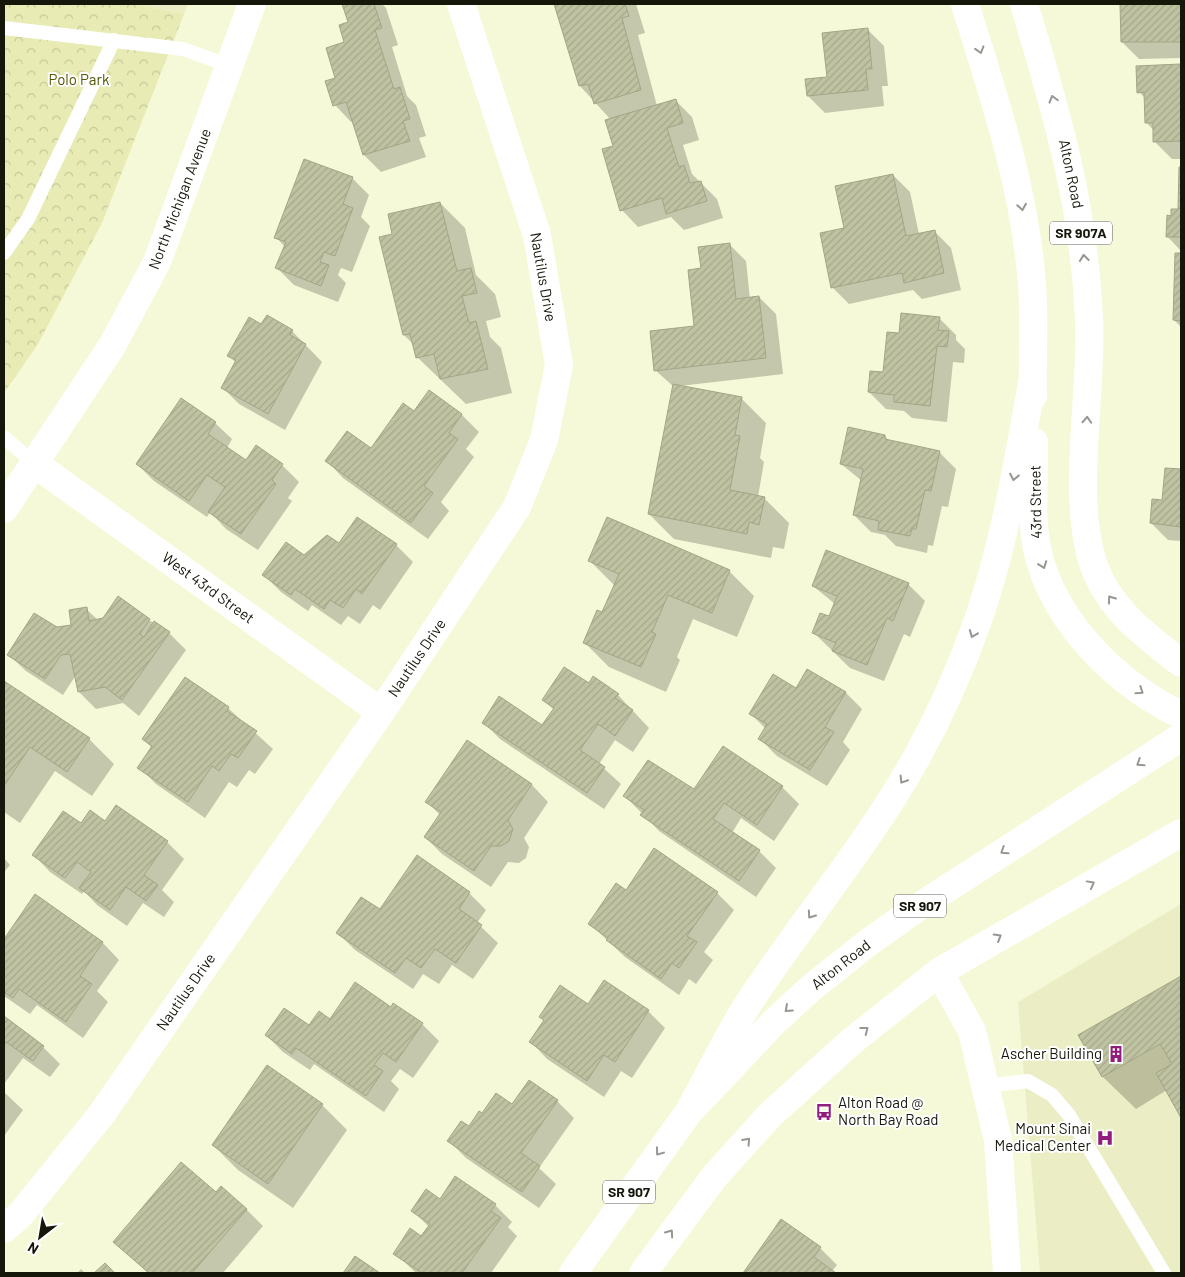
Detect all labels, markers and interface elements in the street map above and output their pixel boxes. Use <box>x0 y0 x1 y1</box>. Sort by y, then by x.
one-way arrow <box>974 46 984 54</box>
park label: Polo Park <box>49 70 110 88</box>
one-way arrow <box>1048 95 1058 103</box>
street label: North Michigan Avenue <box>144 126 214 272</box>
street label: Alton Road <box>1056 138 1088 210</box>
one-way arrow <box>1016 203 1026 212</box>
road number: SR 907A <box>1050 222 1112 244</box>
street label: Nautilus Drive <box>527 231 561 323</box>
one-way arrow <box>1079 254 1090 262</box>
one-way arrow <box>1081 416 1092 424</box>
street label: 43rd Street <box>1025 465 1045 539</box>
one-way arrow <box>1009 473 1020 481</box>
street label: West 43rd Street <box>159 548 258 627</box>
one-way arrow <box>1037 560 1047 569</box>
one-way arrow <box>1109 596 1117 605</box>
street label: Nautilus Drive <box>383 615 449 700</box>
one-way arrow <box>969 629 979 638</box>
one-way arrow <box>1134 685 1144 694</box>
one-way arrow <box>1136 757 1146 766</box>
one-way arrow <box>899 775 909 784</box>
one-way arrow <box>1000 845 1009 855</box>
one-way arrow <box>1085 880 1094 890</box>
road number: SR 907 <box>894 894 946 918</box>
one-way arrow <box>809 909 817 918</box>
one-way arrow <box>992 933 1001 943</box>
street label: Alton Road <box>807 936 874 993</box>
street label: Nautilus Drive <box>152 949 218 1034</box>
one-way arrow <box>785 1003 794 1012</box>
one-way arrow <box>859 1027 869 1036</box>
place label: Ascher Building <box>1001 1044 1102 1062</box>
building icon: Ascher Building <box>1106 1044 1126 1064</box>
place label: Alton Road @ North Bay Road <box>838 1093 939 1128</box>
bus stop icon: Alton Road @ North Bay Road <box>814 1102 834 1122</box>
place label: Mount Sinai Medical Center <box>994 1119 1092 1154</box>
hospital icon: Mount Sinai Medical Center <box>1095 1128 1115 1148</box>
one-way arrow <box>741 1138 750 1147</box>
one-way arrow <box>656 1146 665 1156</box>
road number: SR 907 <box>603 1180 655 1204</box>
north arrow <box>15 1212 65 1262</box>
one-way arrow <box>665 1230 673 1239</box>
text: N <box>25 1239 41 1258</box>

